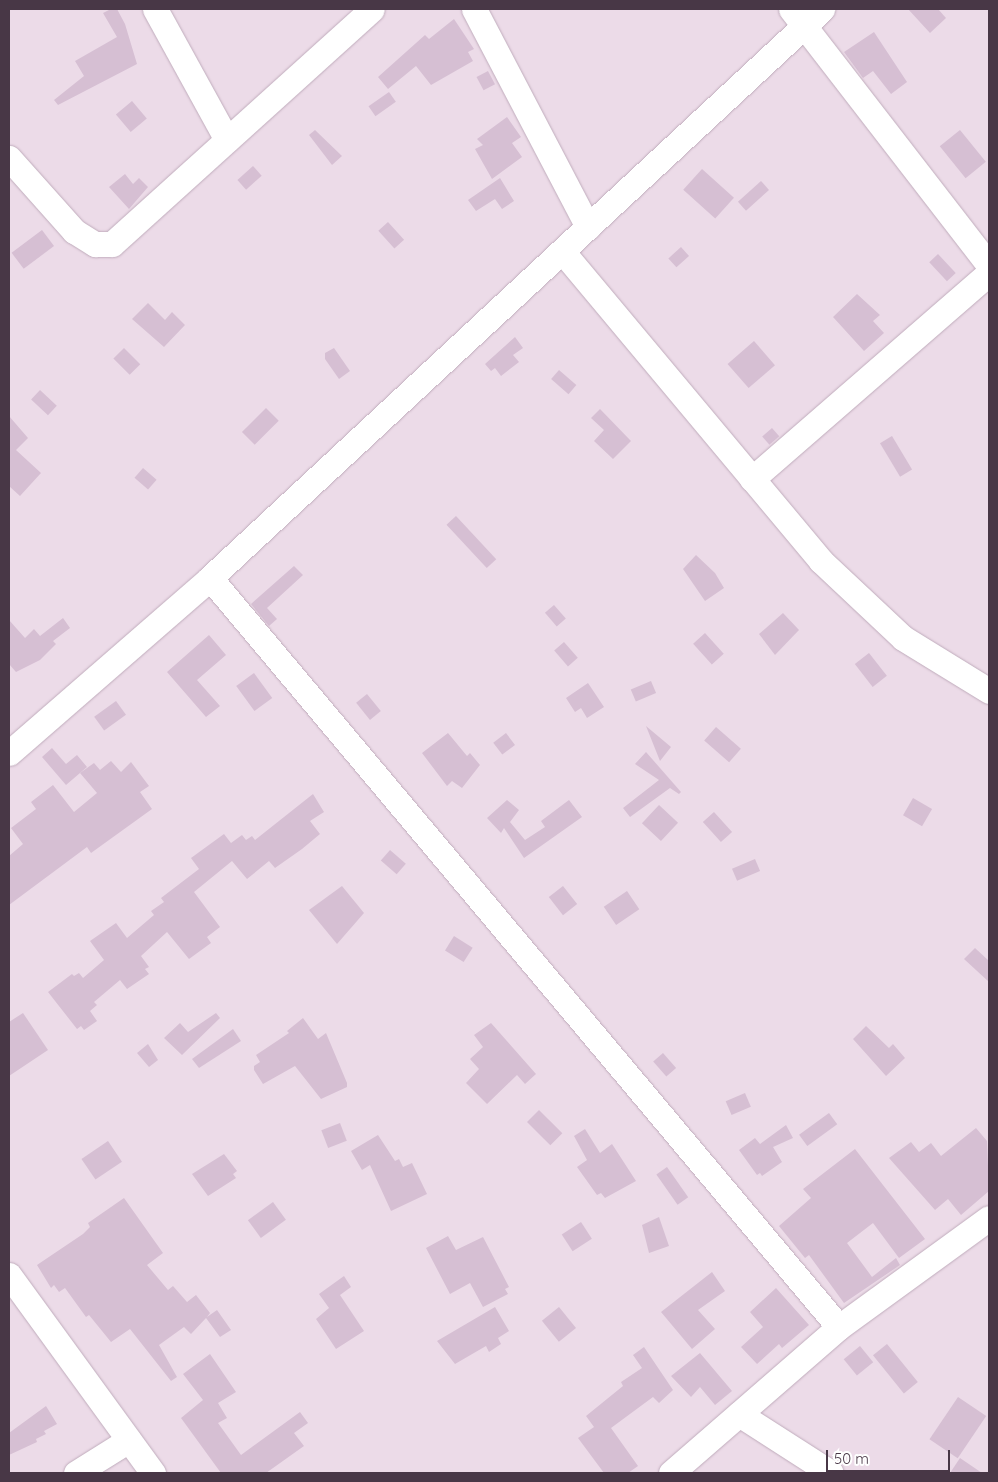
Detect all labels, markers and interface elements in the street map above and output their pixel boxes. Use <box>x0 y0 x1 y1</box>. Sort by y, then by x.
scale bar <box>828 1440 952 1472</box>
text: 50 m <box>834 1449 869 1468</box>

